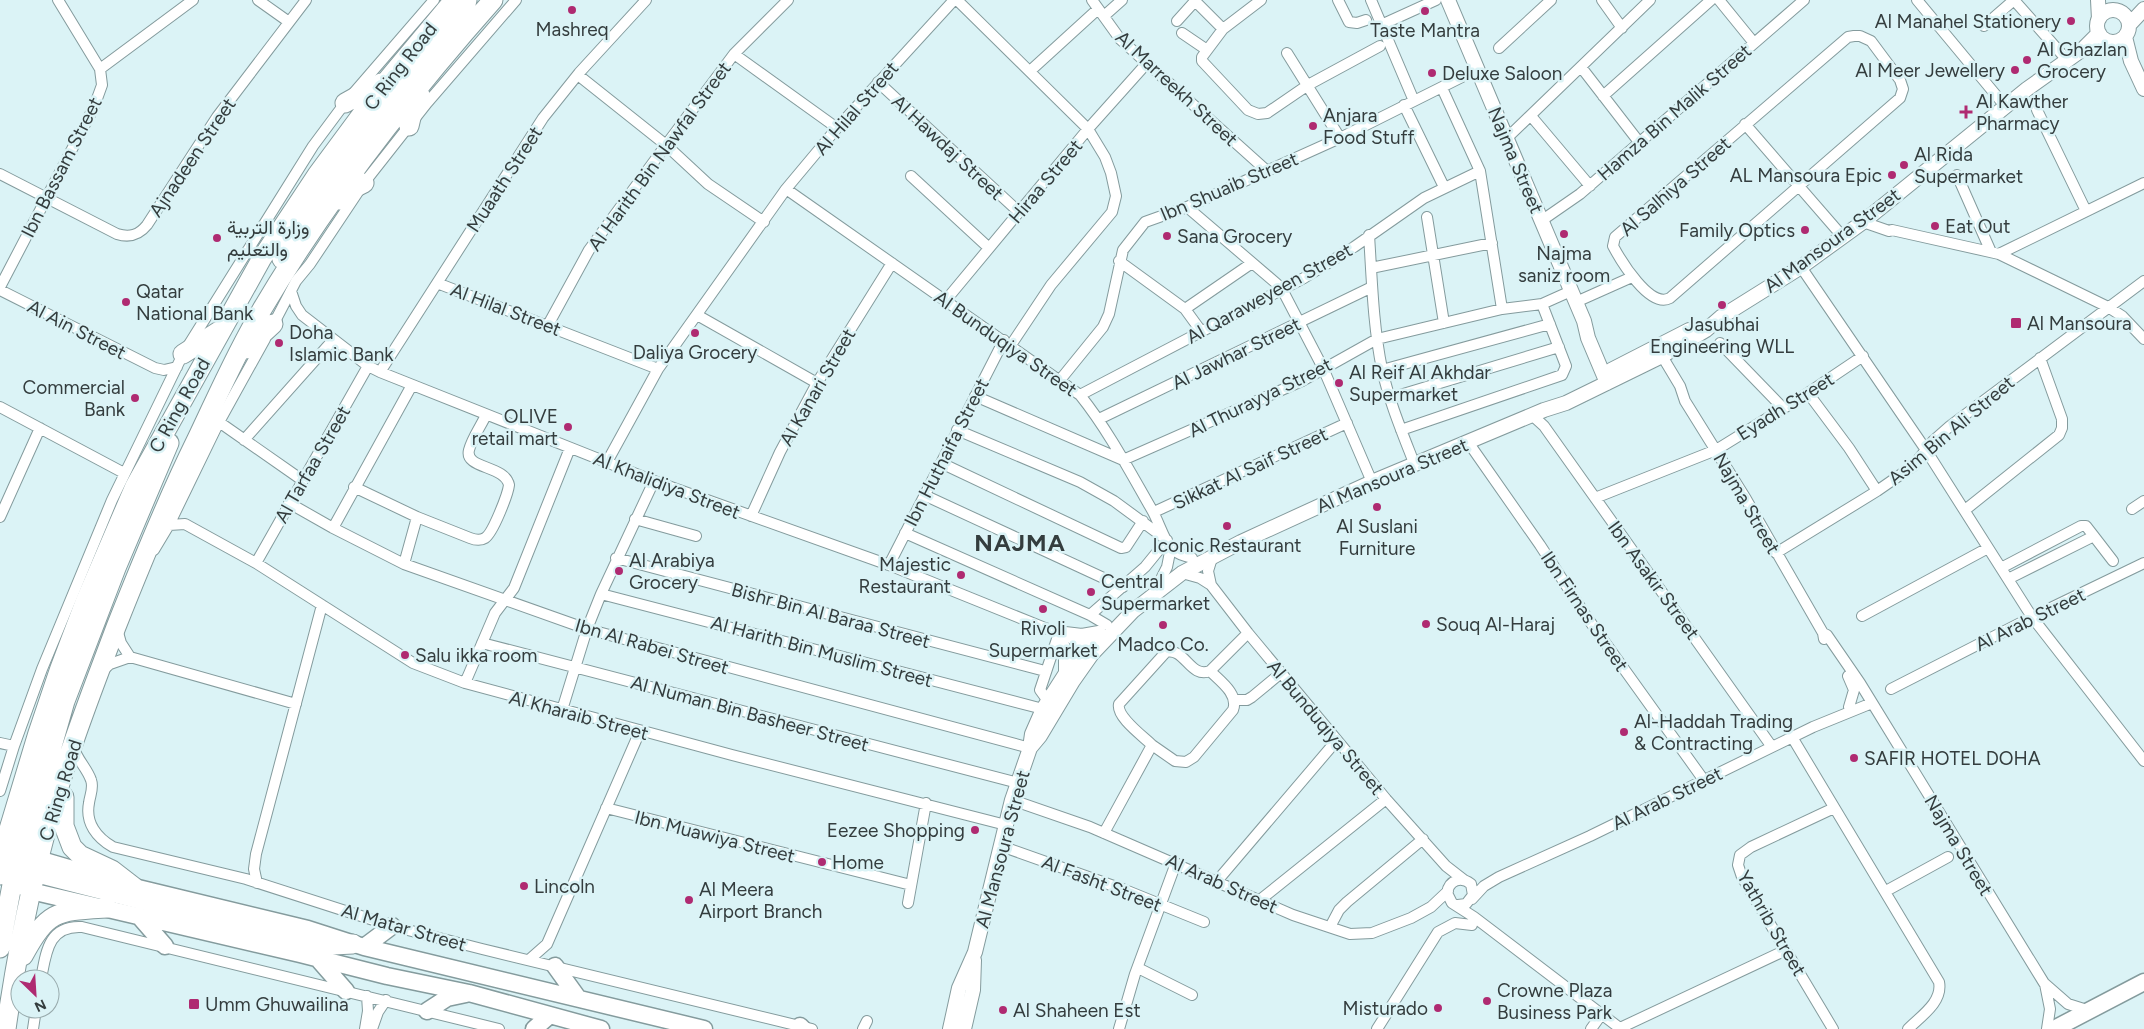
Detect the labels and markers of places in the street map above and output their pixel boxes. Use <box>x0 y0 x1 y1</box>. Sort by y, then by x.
marker: Mashreq <box>566 4 578 16</box>
marker: Taste Mantra <box>1419 5 1431 17</box>
place label: Al Manahel Stationery <box>1875 10 2061 33</box>
marker: Al Manahel Stationery <box>2065 15 2077 27</box>
place label: Mashreq <box>536 18 609 41</box>
place label: Taste Mantra <box>1370 19 1480 42</box>
place label: Al Ghazlan Grocery <box>2037 38 2127 83</box>
marker: Al Ghazlan Grocery <box>2021 54 2033 66</box>
place label: Al Meer Jewellery <box>1855 59 2005 82</box>
place label: Deluxe Saloon <box>1442 62 1562 85</box>
marker: Al Meer Jewellery <box>2009 64 2021 76</box>
marker: Deluxe Saloon <box>1426 67 1438 79</box>
place label: Al Kawther Pharmacy <box>1976 90 2069 135</box>
place label: Anjara Food Stuff <box>1323 104 1415 149</box>
marker: Al Kawther Pharmacy <box>1960 106 1972 118</box>
marker: Anjara Food Stuff <box>1307 120 1319 132</box>
place label: Al Rida Supermarket <box>1914 143 2023 188</box>
marker: Al Rida Supermarket <box>1898 159 1910 171</box>
place label: AL Mansoura Epic <box>1730 164 1882 187</box>
marker: AL Mansoura Epic <box>1886 169 1898 181</box>
place label: Eat Out <box>1945 215 2010 238</box>
place label: وزارة التربية والتعليم <box>227 216 310 262</box>
place label: Family Optics <box>1679 219 1795 242</box>
marker: Eat Out <box>1929 220 1941 232</box>
marker: Family Optics <box>1799 224 1811 236</box>
place label: Sana Grocery <box>1177 225 1292 248</box>
marker: Najma saniz room <box>1558 228 1570 240</box>
marker: Sana Grocery <box>1161 230 1173 242</box>
marker: وزارة التربية والتعليم <box>211 232 223 244</box>
place label: Najma saniz room <box>1518 242 1610 287</box>
place label: Qatar National Bank <box>136 280 254 325</box>
marker: Qatar National Bank <box>120 296 132 308</box>
marker: Jasubhai Engineering WLL <box>1716 299 1728 311</box>
place label: Al Mansoura <box>2027 312 2132 335</box>
place label: Jasubhai Engineering WLL <box>1650 313 1794 358</box>
marker: Al Mansoura <box>2009 316 2023 330</box>
place label: Doha Islamic Bank <box>289 321 394 366</box>
marker: Daliya Grocery <box>689 327 701 339</box>
marker: Doha Islamic Bank <box>273 337 285 349</box>
place label: Daliya Grocery <box>633 341 757 364</box>
place label: Al Reif Al Akhdar Supermarket <box>1349 361 1491 406</box>
place label: Commercial Bank <box>23 376 126 421</box>
marker: Al Reif Al Akhdar Supermarket <box>1333 377 1345 389</box>
marker: Commercial Bank <box>129 392 141 404</box>
place label: OLIVE retail mart <box>472 405 558 450</box>
marker: OLIVE retail mart <box>562 421 574 433</box>
marker: Al Suslani Furniture <box>1371 501 1383 513</box>
place label: Al Suslani Furniture <box>1336 515 1418 560</box>
marker: Iconic Restaurant <box>1221 520 1233 532</box>
place label: Iconic Restaurant <box>1153 534 1301 557</box>
place label: Al Arabiya Grocery <box>629 549 715 594</box>
place label: Majestic Restaurant <box>859 553 951 598</box>
marker: Al Arabiya Grocery <box>613 565 625 577</box>
marker: Majestic Restaurant <box>955 569 967 581</box>
place label: Central Supermarket <box>1101 570 1210 615</box>
marker: Central Supermarket <box>1085 586 1097 598</box>
marker: Rivoli Supermarket <box>1037 603 1049 615</box>
place label: Souq Al-Haraj <box>1436 613 1555 636</box>
place label: Rivoli Supermarket <box>988 617 1098 662</box>
marker: Souq Al-Haraj <box>1420 618 1432 630</box>
marker: Madco Co. <box>1157 619 1169 631</box>
place label: Madco Co. <box>1117 633 1209 656</box>
place label: Salu ikka room <box>415 644 537 667</box>
marker: Salu ikka room <box>399 649 411 661</box>
place label: Al-Haddah Trading & Contracting <box>1634 710 1793 755</box>
marker: Al-Haddah Trading & Contracting <box>1618 726 1630 738</box>
place label: SAFIR HOTEL DOHA <box>1864 747 2041 770</box>
marker: SAFIR HOTEL DOHA <box>1848 752 1860 764</box>
place label: Eezee Shopping <box>827 819 965 842</box>
marker: Eezee Shopping <box>969 824 981 836</box>
place label: Home <box>832 851 884 874</box>
marker: Home <box>816 856 828 868</box>
place label: Lincoln <box>534 875 595 898</box>
place label: Al Meera Airport Branch <box>699 878 822 923</box>
marker: Lincoln <box>518 880 530 892</box>
marker: Al Meera Airport Branch <box>683 894 695 906</box>
place label: Crowne Plaza Business Park <box>1497 979 1613 1024</box>
place label: Umm Ghuwailina <box>205 993 349 1016</box>
marker: Crowne Plaza Business Park <box>1481 995 1493 1007</box>
marker: Umm Ghuwailina <box>187 997 201 1011</box>
place label: Misturado <box>1343 997 1428 1020</box>
place label: Al Shaheen Est <box>1013 999 1141 1022</box>
marker: Misturado <box>1432 1002 1444 1014</box>
marker: Al Shaheen Est <box>997 1004 1009 1016</box>

